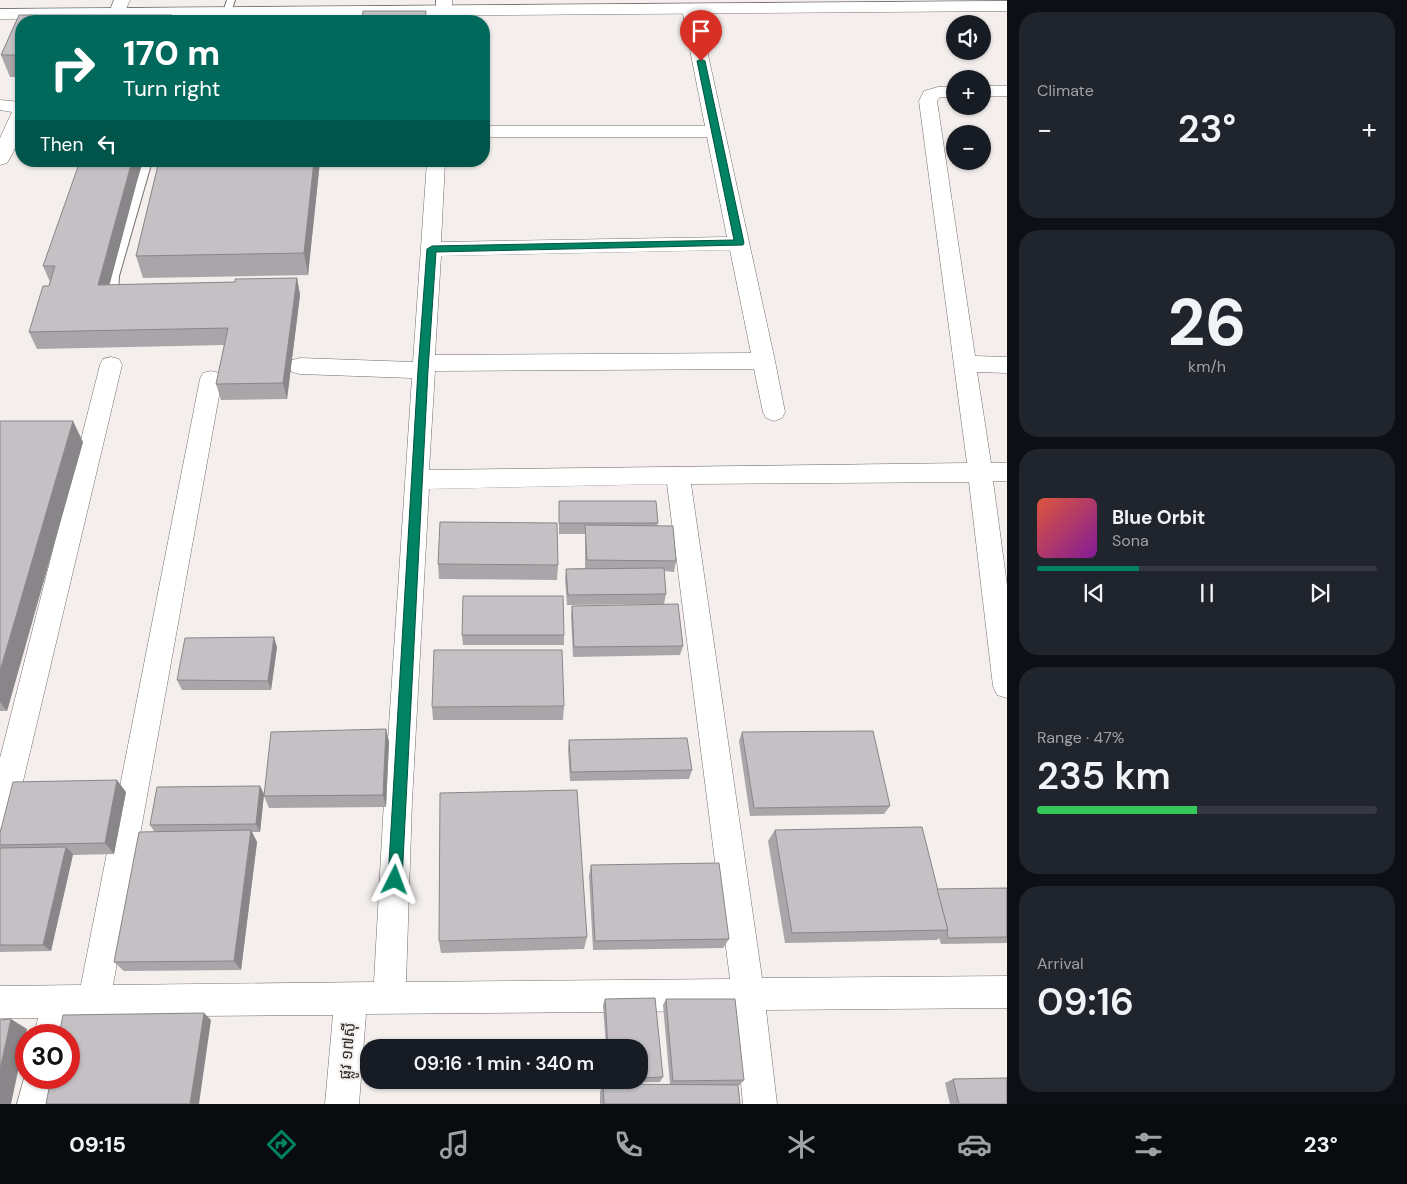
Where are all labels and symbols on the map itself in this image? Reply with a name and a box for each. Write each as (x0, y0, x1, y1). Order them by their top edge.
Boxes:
pin (680, 10, 722, 61)
position arrow (368, 853, 420, 905)
street label: ផ្លូវ ១៧ស៊ី (334, 1022, 364, 1081)
speed limit sign: 30 (15, 1024, 80, 1089)

